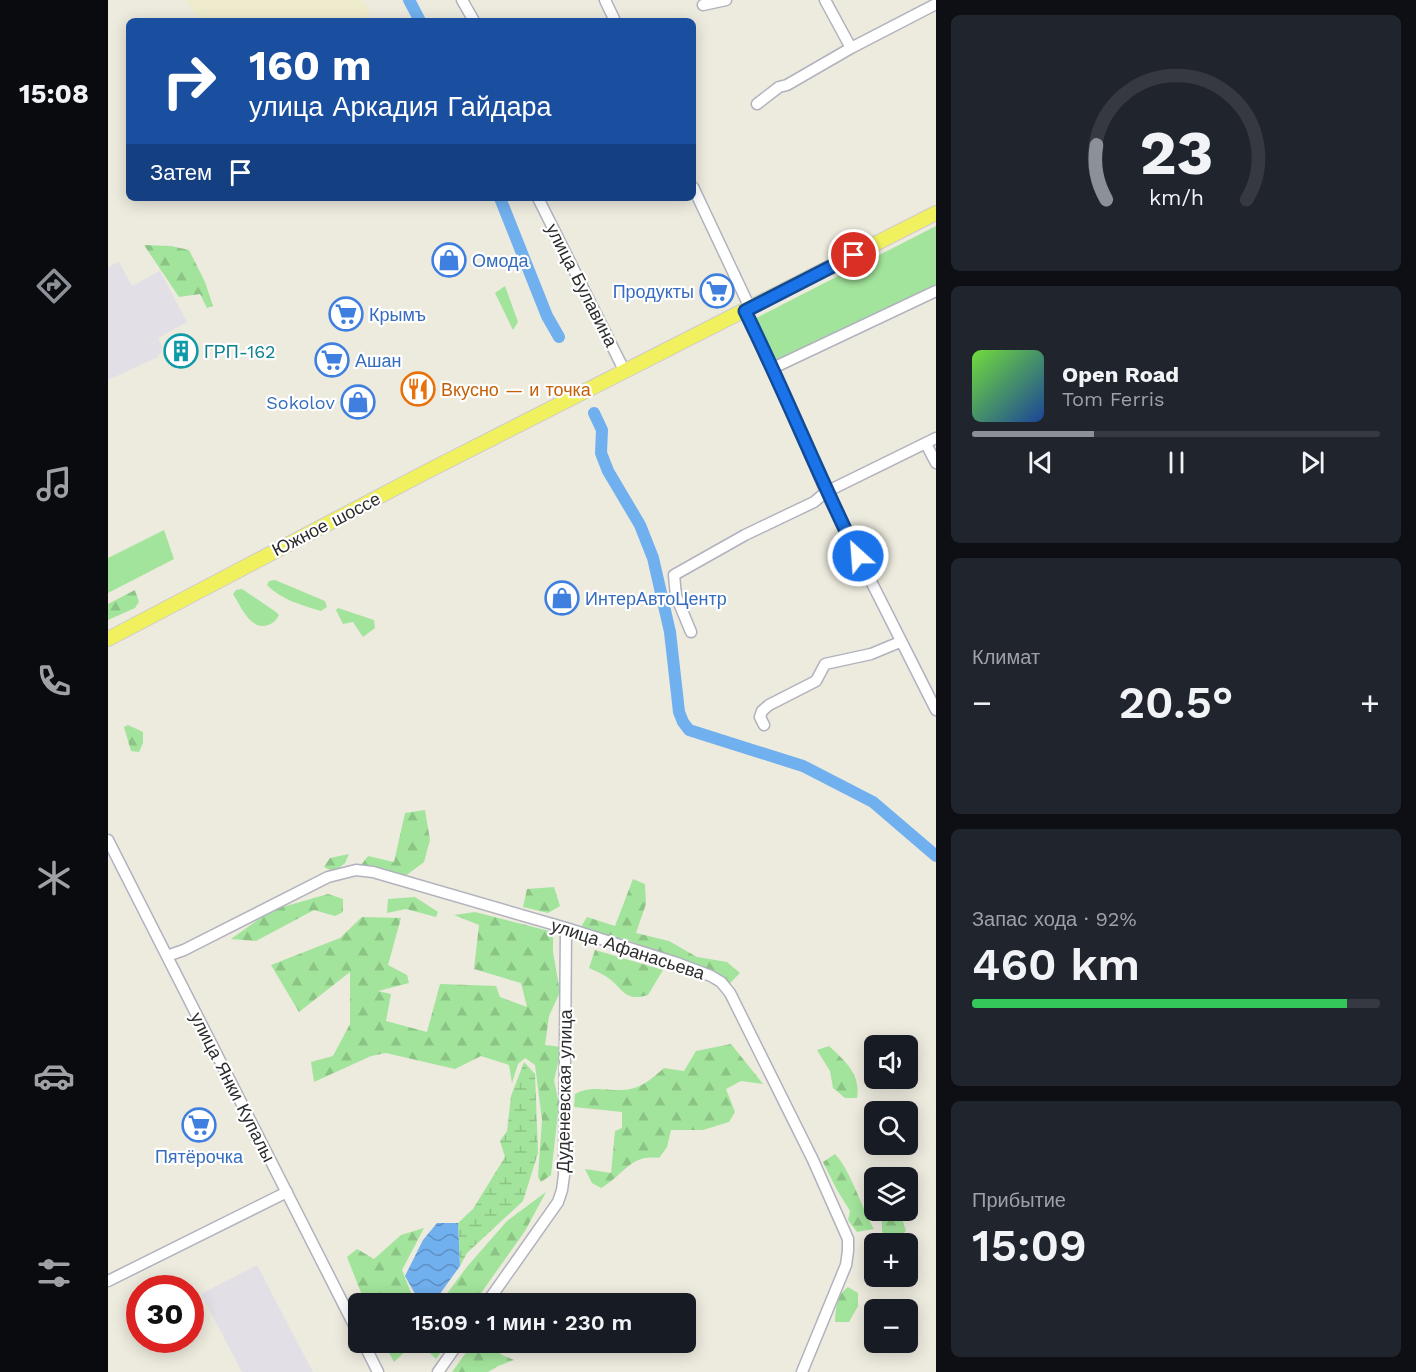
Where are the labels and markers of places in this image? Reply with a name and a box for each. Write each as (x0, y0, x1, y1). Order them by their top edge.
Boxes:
pin (828, 229, 879, 280)
shop icon: Омода (431, 242, 467, 278)
place label: Омода (472, 250, 529, 271)
supermarket icon: Продукты (699, 273, 735, 309)
place label: Продукты (613, 281, 694, 302)
supermarket icon: Крымъ (328, 296, 364, 332)
place label: Крымъ (369, 304, 426, 325)
building icon: ГРП-162 (163, 333, 199, 369)
place label: ГРП-162 (204, 341, 276, 362)
supermarket icon: Ашан (314, 342, 350, 378)
place label: Ашан (355, 350, 401, 371)
restaurant icon: Вкусно — и точка (400, 371, 436, 407)
place label: Вкусно — и точка (441, 379, 592, 400)
shop icon: Sokolov (340, 384, 376, 420)
place label: Sokolov (266, 392, 336, 413)
shop icon: ИнтерАвтоЦентр (544, 580, 580, 616)
place label: ИнтерАвтоЦентр (585, 588, 727, 609)
supermarket icon: Пятёрочка (181, 1107, 217, 1143)
place label: Пятёрочка (155, 1146, 244, 1167)

